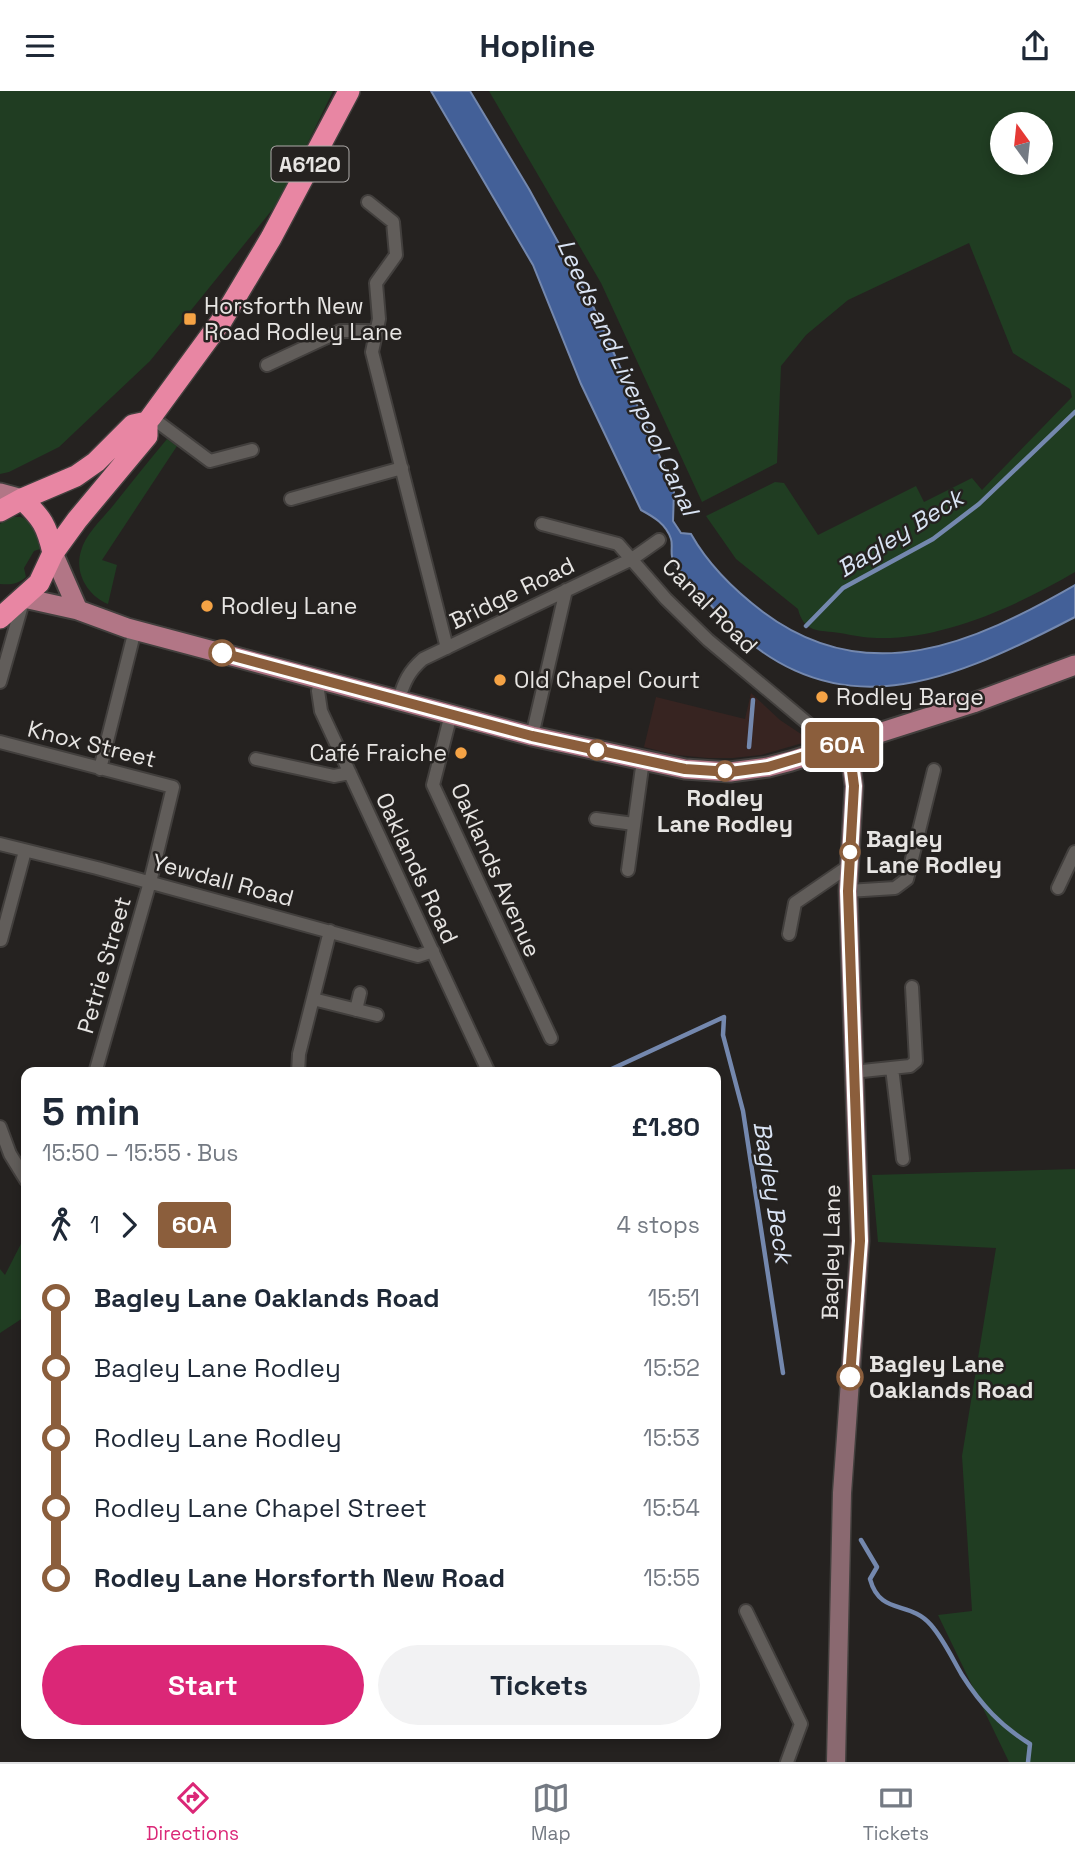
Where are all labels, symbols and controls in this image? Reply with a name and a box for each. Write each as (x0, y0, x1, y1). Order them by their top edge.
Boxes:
text: Hopline (479, 26, 596, 66)
icon: menu (21, 27, 59, 65)
icon: share (1016, 27, 1054, 65)
north arrow (990, 112, 1054, 175)
map controls (990, 112, 1053, 175)
road number: A6120 (272, 147, 348, 181)
water label: Leeds and Liverpool Canal (550, 234, 707, 523)
place label: Horsforth New Road Rodley Lane (204, 291, 403, 347)
marker: Horsforth New Road Rodley Lane (182, 311, 198, 327)
water label: Bagley Beck (831, 480, 971, 584)
street label: Bridge Road (445, 550, 579, 636)
street label: Canal Road (656, 552, 764, 660)
place label: Rodley Lane (221, 591, 357, 621)
marker: Rodley Lane (199, 598, 215, 614)
unlabelled marker (209, 640, 235, 666)
place label: Old Chapel Court (514, 665, 700, 695)
marker: Old Chapel Court (492, 672, 508, 688)
place label: Rodley Barge (836, 682, 984, 712)
marker: Rodley Barge (814, 689, 830, 705)
street label: Knox Street (25, 714, 159, 774)
line badge: 60A (802, 722, 882, 768)
text: 60A (819, 729, 865, 760)
place label: Café Fraiche (310, 738, 447, 768)
unlabelled marker (587, 740, 607, 760)
marker: Café Fraiche (453, 745, 469, 761)
marker: Rodley Lane Rodley (715, 761, 735, 781)
street label: Oaklands Avenue (444, 778, 548, 962)
place label: Rodley Lane Rodley (657, 783, 793, 839)
street label: Oaklands Road (369, 788, 465, 948)
place label: Bagley Lane Rodley (866, 824, 1002, 880)
marker: Bagley Lane Rodley (840, 842, 860, 862)
street label: Yewdall Road (149, 847, 297, 913)
street label: Petrie Street (70, 893, 138, 1037)
text: 5 min (42, 1088, 140, 1136)
text: £1.80 (631, 1110, 700, 1144)
water label: Bagley Beck (747, 1119, 800, 1268)
text: 15:50 – 15:55 · Bus (42, 1138, 238, 1168)
street label: Bagley Lane (815, 1184, 847, 1320)
icon: walk (42, 1206, 80, 1244)
icon: forward (110, 1206, 148, 1244)
text: 60A (172, 1209, 217, 1240)
text: 1 (90, 1210, 100, 1240)
text: 4 stops (617, 1210, 700, 1240)
text: Bagley Lane Oaklands Road (94, 1281, 440, 1315)
text: 15:51 (648, 1283, 700, 1313)
place label: Bagley Lane Oaklands Road (869, 1349, 1033, 1405)
text: Bagley Lane Rodley (94, 1351, 341, 1385)
text: 15:52 (643, 1353, 700, 1383)
marker: Bagley Lane Oaklands Road (837, 1364, 863, 1390)
text: Rodley Lane Rodley (94, 1421, 342, 1455)
text: 15:53 (643, 1423, 700, 1453)
text: Rodley Lane Chapel Street (94, 1491, 427, 1525)
text: 15:54 (643, 1493, 700, 1523)
text: Rodley Lane Horsforth New Road (94, 1561, 505, 1595)
text: 15:55 (643, 1563, 700, 1593)
button: Start (42, 1645, 364, 1725)
button: Tickets (378, 1645, 700, 1725)
tab: Directions (146, 1779, 239, 1846)
tab: Map (531, 1779, 571, 1846)
tab: Tickets (863, 1779, 929, 1846)

